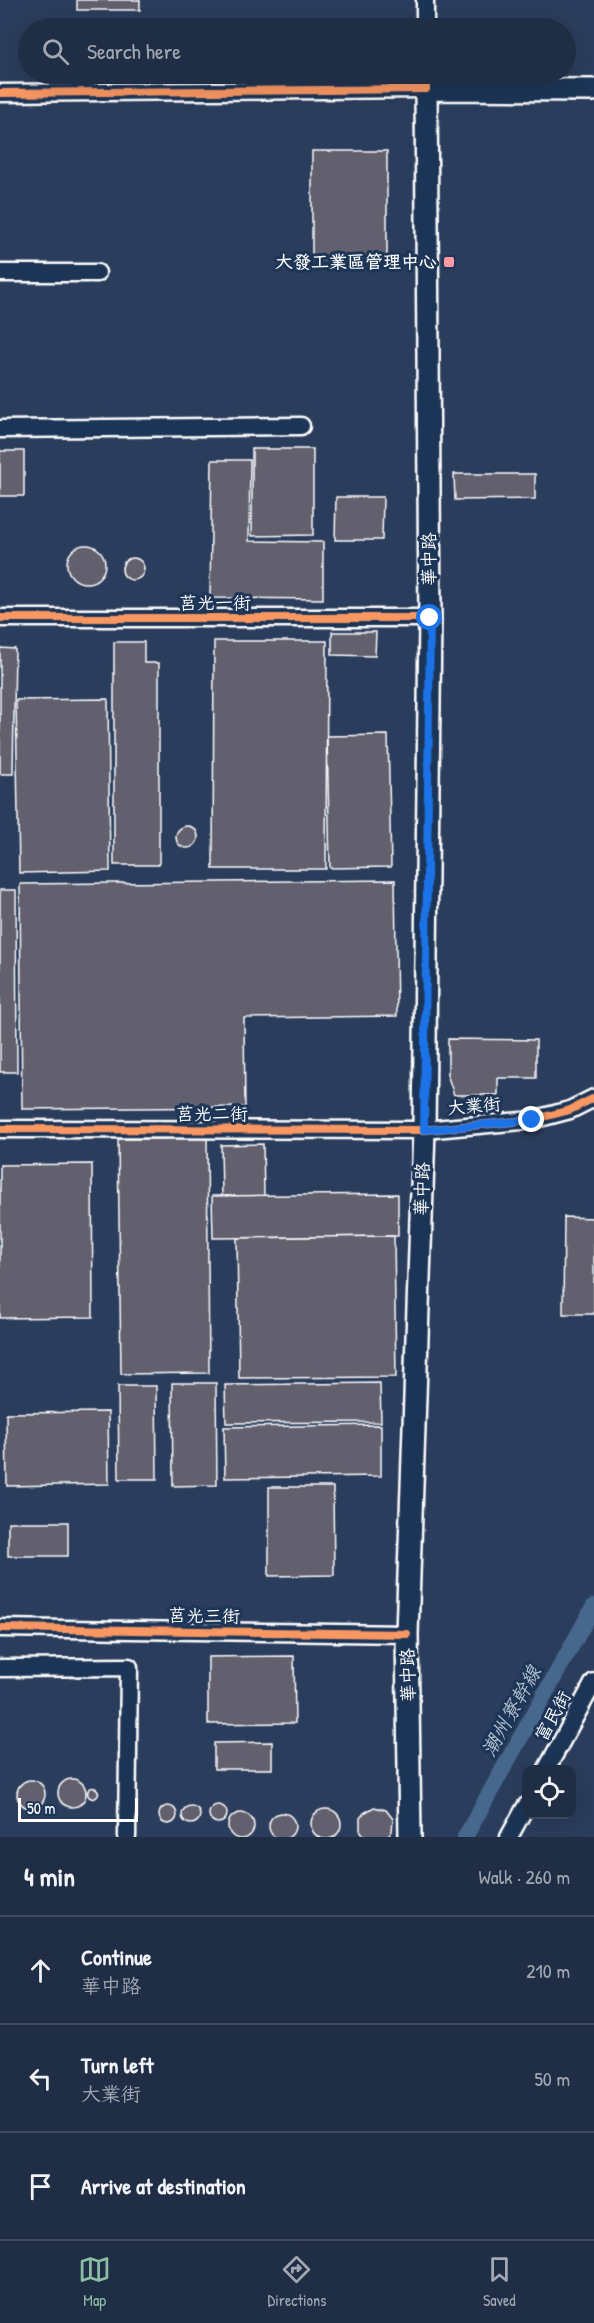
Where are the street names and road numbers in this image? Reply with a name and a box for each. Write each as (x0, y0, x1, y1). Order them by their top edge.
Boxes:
street label: 華中路 (416, 532, 441, 586)
street label: 莒光一街 (179, 590, 251, 615)
street label: 大業街 (446, 1091, 502, 1120)
street label: 莒光二街 (176, 1101, 248, 1126)
street label: 華中路 (408, 1162, 435, 1216)
street label: 莒光三街 (168, 1602, 240, 1629)
street label: 華中路 (395, 1648, 420, 1702)
street label: 富民街 (529, 1686, 577, 1745)

